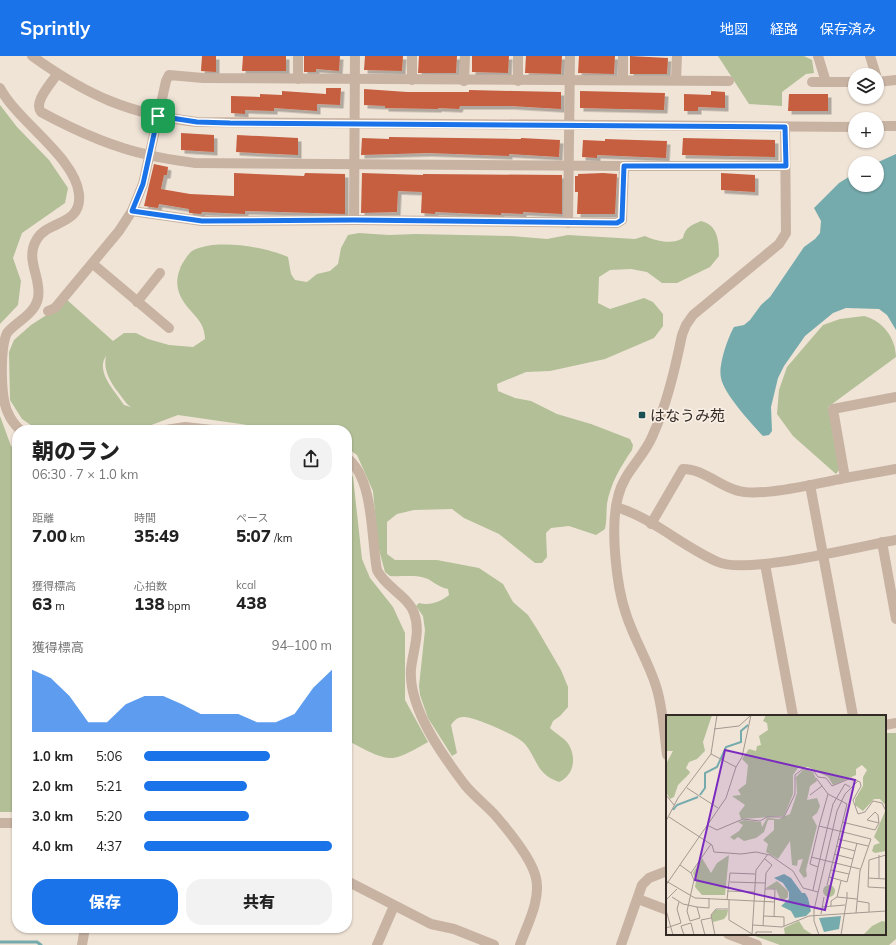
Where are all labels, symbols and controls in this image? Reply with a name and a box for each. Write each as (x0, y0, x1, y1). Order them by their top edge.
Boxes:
text: Sprintly (20, 16, 90, 40)
text: 地図 (720, 20, 748, 38)
text: 経路 (770, 20, 798, 38)
text: 保存済み (820, 20, 876, 38)
map controls (848, 68, 884, 192)
button: layers (848, 68, 884, 104)
pin (141, 99, 175, 133)
icon: arrive (147, 105, 169, 127)
button: + (848, 112, 884, 148)
button: − (848, 156, 884, 192)
place label: はなうみ苑 (650, 406, 725, 425)
marker: はなうみ苑 (637, 410, 647, 420)
text: 朝のラン (32, 437, 120, 465)
button: share (290, 438, 332, 480)
text: 06:30 · 7 × 1.0 km (32, 466, 138, 482)
text: 距離 (32, 511, 54, 525)
text: 時間 (134, 511, 156, 525)
text: ペース (236, 511, 268, 525)
text: 7.00 (32, 525, 67, 546)
text: 35:49 (134, 525, 179, 546)
text: 5:07 (236, 525, 271, 546)
text: km (67, 531, 85, 545)
text: /km (271, 531, 292, 545)
text: kcal (236, 578, 256, 592)
text: 獲得標高 (32, 579, 76, 593)
text: 心拍数 (134, 579, 167, 593)
text: 438 (236, 592, 267, 613)
text: 63 (32, 593, 52, 614)
text: 138 (134, 593, 165, 614)
text: m (52, 599, 65, 613)
text: bpm (165, 599, 190, 613)
text: 94–100 m (272, 637, 332, 653)
text: 獲得標高 (32, 639, 84, 655)
inset map (666, 715, 886, 935)
text: 1.0 km (32, 748, 73, 764)
text: 5:06 (96, 748, 122, 764)
text: 2.0 km (32, 778, 73, 794)
text: 5:21 (96, 778, 122, 794)
text: 3.0 km (32, 808, 73, 824)
text: 5:20 (96, 808, 122, 824)
text: 4.0 km (32, 838, 73, 854)
text: 4:37 (96, 838, 122, 854)
button: 保存 (32, 879, 178, 925)
button: 共有 (186, 879, 332, 925)

